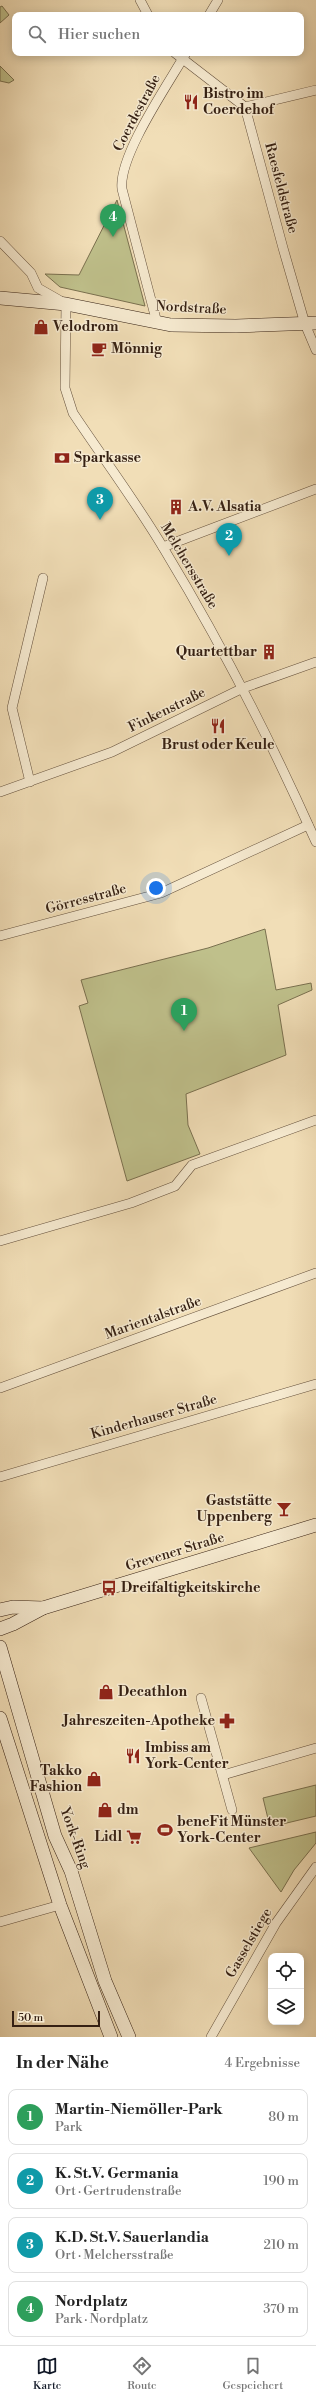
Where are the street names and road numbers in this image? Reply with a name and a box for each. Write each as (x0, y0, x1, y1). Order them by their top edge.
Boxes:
street label: Coerdestraße (109, 71, 165, 155)
street label: Raesfeldstraße (260, 141, 302, 235)
street label: Nordstraße (155, 297, 227, 319)
street label: Melchersstraße (156, 520, 222, 612)
street label: Finkenstraße (125, 684, 209, 736)
street label: Görresstraße (44, 880, 128, 918)
street label: Marientalstraße (102, 1292, 204, 1344)
street label: Kinderhauser Straße (89, 1390, 219, 1444)
street label: Grevener Straße (123, 1528, 227, 1576)
street label: York-Ring (55, 1804, 95, 1872)
street label: Gasselstiege (222, 1905, 276, 1981)

